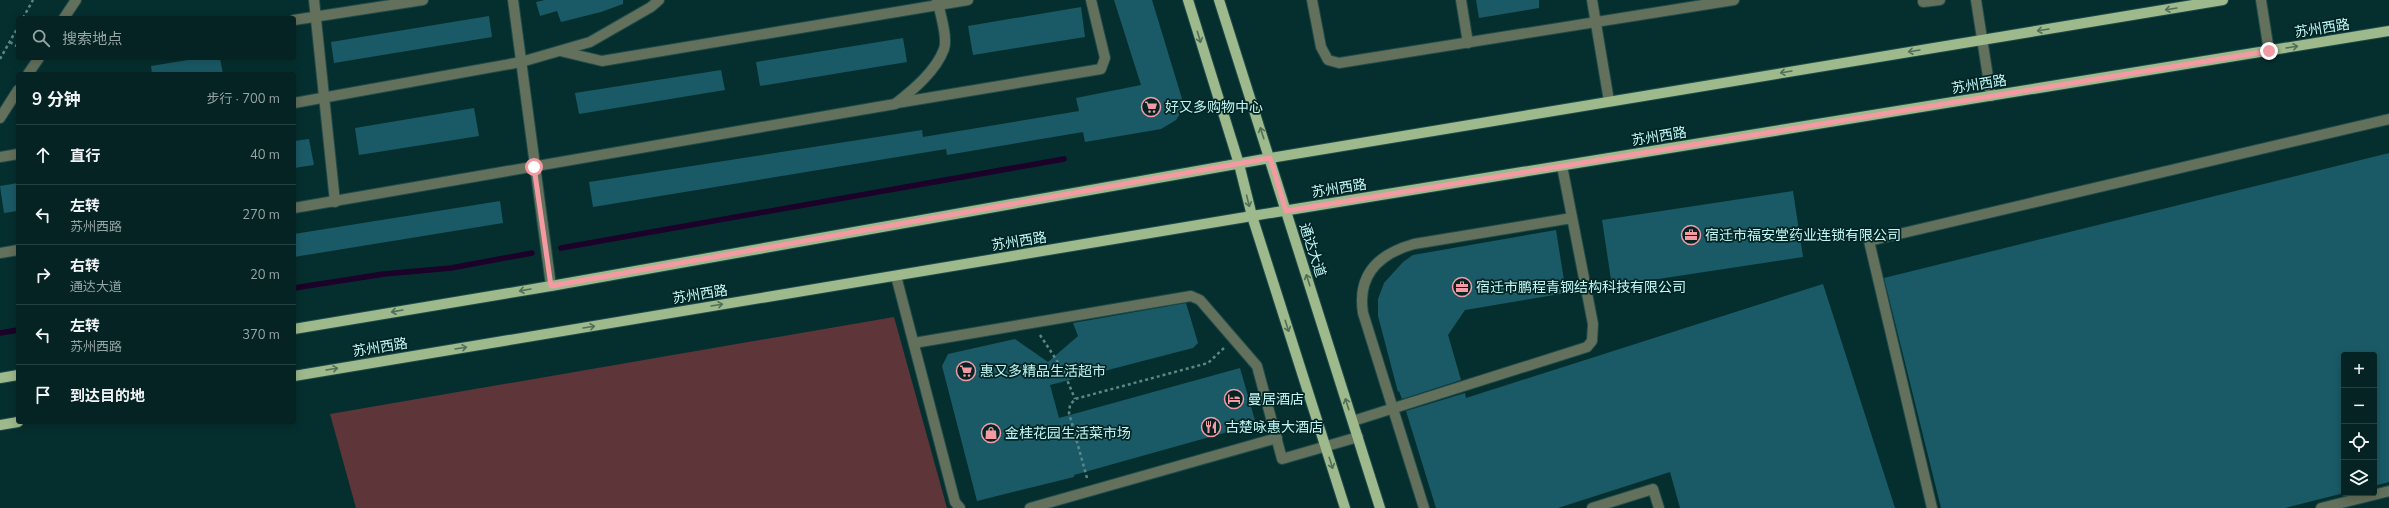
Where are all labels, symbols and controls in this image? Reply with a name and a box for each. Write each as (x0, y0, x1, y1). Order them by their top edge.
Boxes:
one-way arrow (2165, 5, 2178, 13)
street label: 苏州西路 (2293, 15, 2351, 42)
search box (16, 16, 296, 60)
one-way arrow (2037, 26, 2050, 34)
icon: search (30, 27, 52, 49)
text: 搜索地点 (62, 29, 122, 49)
one-way arrow (1196, 31, 1203, 44)
route end (2260, 42, 2278, 60)
one-way arrow (2285, 43, 2298, 51)
one-way arrow (1908, 47, 1921, 55)
one-way arrow (1780, 68, 1793, 76)
street label: 苏州西路 (1950, 71, 2008, 98)
text: 9 分钟 (32, 88, 81, 111)
text: 步行 · 700 m (206, 90, 280, 108)
supermarket icon: 好又多购物中心 (1140, 96, 1162, 118)
place label: 好又多购物中心 (1165, 98, 1263, 117)
street label: 苏州西路 (1630, 123, 1688, 150)
one-way arrow (1258, 127, 1265, 140)
icon: ahead (32, 144, 54, 166)
text: 直行 (70, 146, 100, 166)
text: 40 m (250, 146, 280, 164)
route start (525, 158, 543, 176)
street label: 苏州西路 (1310, 175, 1368, 202)
one-way arrow (1245, 195, 1253, 208)
text: 左转 (70, 196, 100, 216)
icon: left (32, 204, 54, 226)
text: 270 m (242, 206, 280, 224)
text: 苏州西路 (70, 218, 122, 236)
street label: 通达大道 (1295, 221, 1330, 280)
office icon: 宿迁市福安堂药业连锁有限公司 (1680, 224, 1702, 246)
place label: 宿迁市福安堂药业连锁有限公司 (1705, 226, 1901, 245)
street label: 苏州西路 (990, 228, 1048, 255)
text: 右转 (70, 256, 100, 276)
icon: right (32, 264, 54, 286)
text: 20 m (250, 266, 280, 284)
one-way arrow (1304, 274, 1311, 287)
office icon: 宿迁市鹏程青钢结构科技有限公司 (1451, 276, 1473, 298)
text: 通达大道 (70, 278, 122, 296)
place label: 宿迁市鹏程青钢结构科技有限公司 (1476, 278, 1686, 297)
street label: 苏州西路 (671, 281, 729, 308)
one-way arrow (519, 286, 532, 294)
one-way arrow (710, 301, 723, 309)
one-way arrow (391, 308, 404, 316)
text: 左转 (70, 316, 100, 336)
one-way arrow (1284, 319, 1291, 332)
one-way arrow (582, 322, 595, 330)
icon: left (32, 324, 54, 346)
text: 370 m (242, 326, 280, 344)
street label: 苏州西路 (351, 334, 409, 361)
text: 苏州西路 (70, 338, 122, 356)
one-way arrow (454, 344, 467, 352)
map controls (2341, 352, 2377, 496)
button: + (2341, 352, 2377, 388)
supermarket icon: 惠又多精品生活超市 (955, 360, 977, 382)
place label: 惠又多精品生活超市 (980, 362, 1106, 381)
one-way arrow (326, 365, 339, 373)
icon: arrive (32, 384, 54, 406)
text: 到达目的地 (70, 386, 145, 406)
hotel icon: 曼居酒店 (1223, 388, 1245, 410)
button: − (2341, 388, 2377, 424)
place label: 曼居酒店 (1248, 390, 1304, 409)
one-way arrow (1343, 398, 1350, 411)
restaurant icon: 古楚咏惠大酒店 (1200, 416, 1222, 438)
place label: 古楚咏惠大酒店 (1225, 418, 1323, 437)
shop icon: 金桂花园生活菜市场 (980, 422, 1002, 444)
place label: 金桂花园生活菜市场 (1005, 424, 1131, 443)
button: locate (2341, 424, 2377, 460)
one-way arrow (1328, 456, 1335, 469)
button: layers (2341, 460, 2377, 496)

